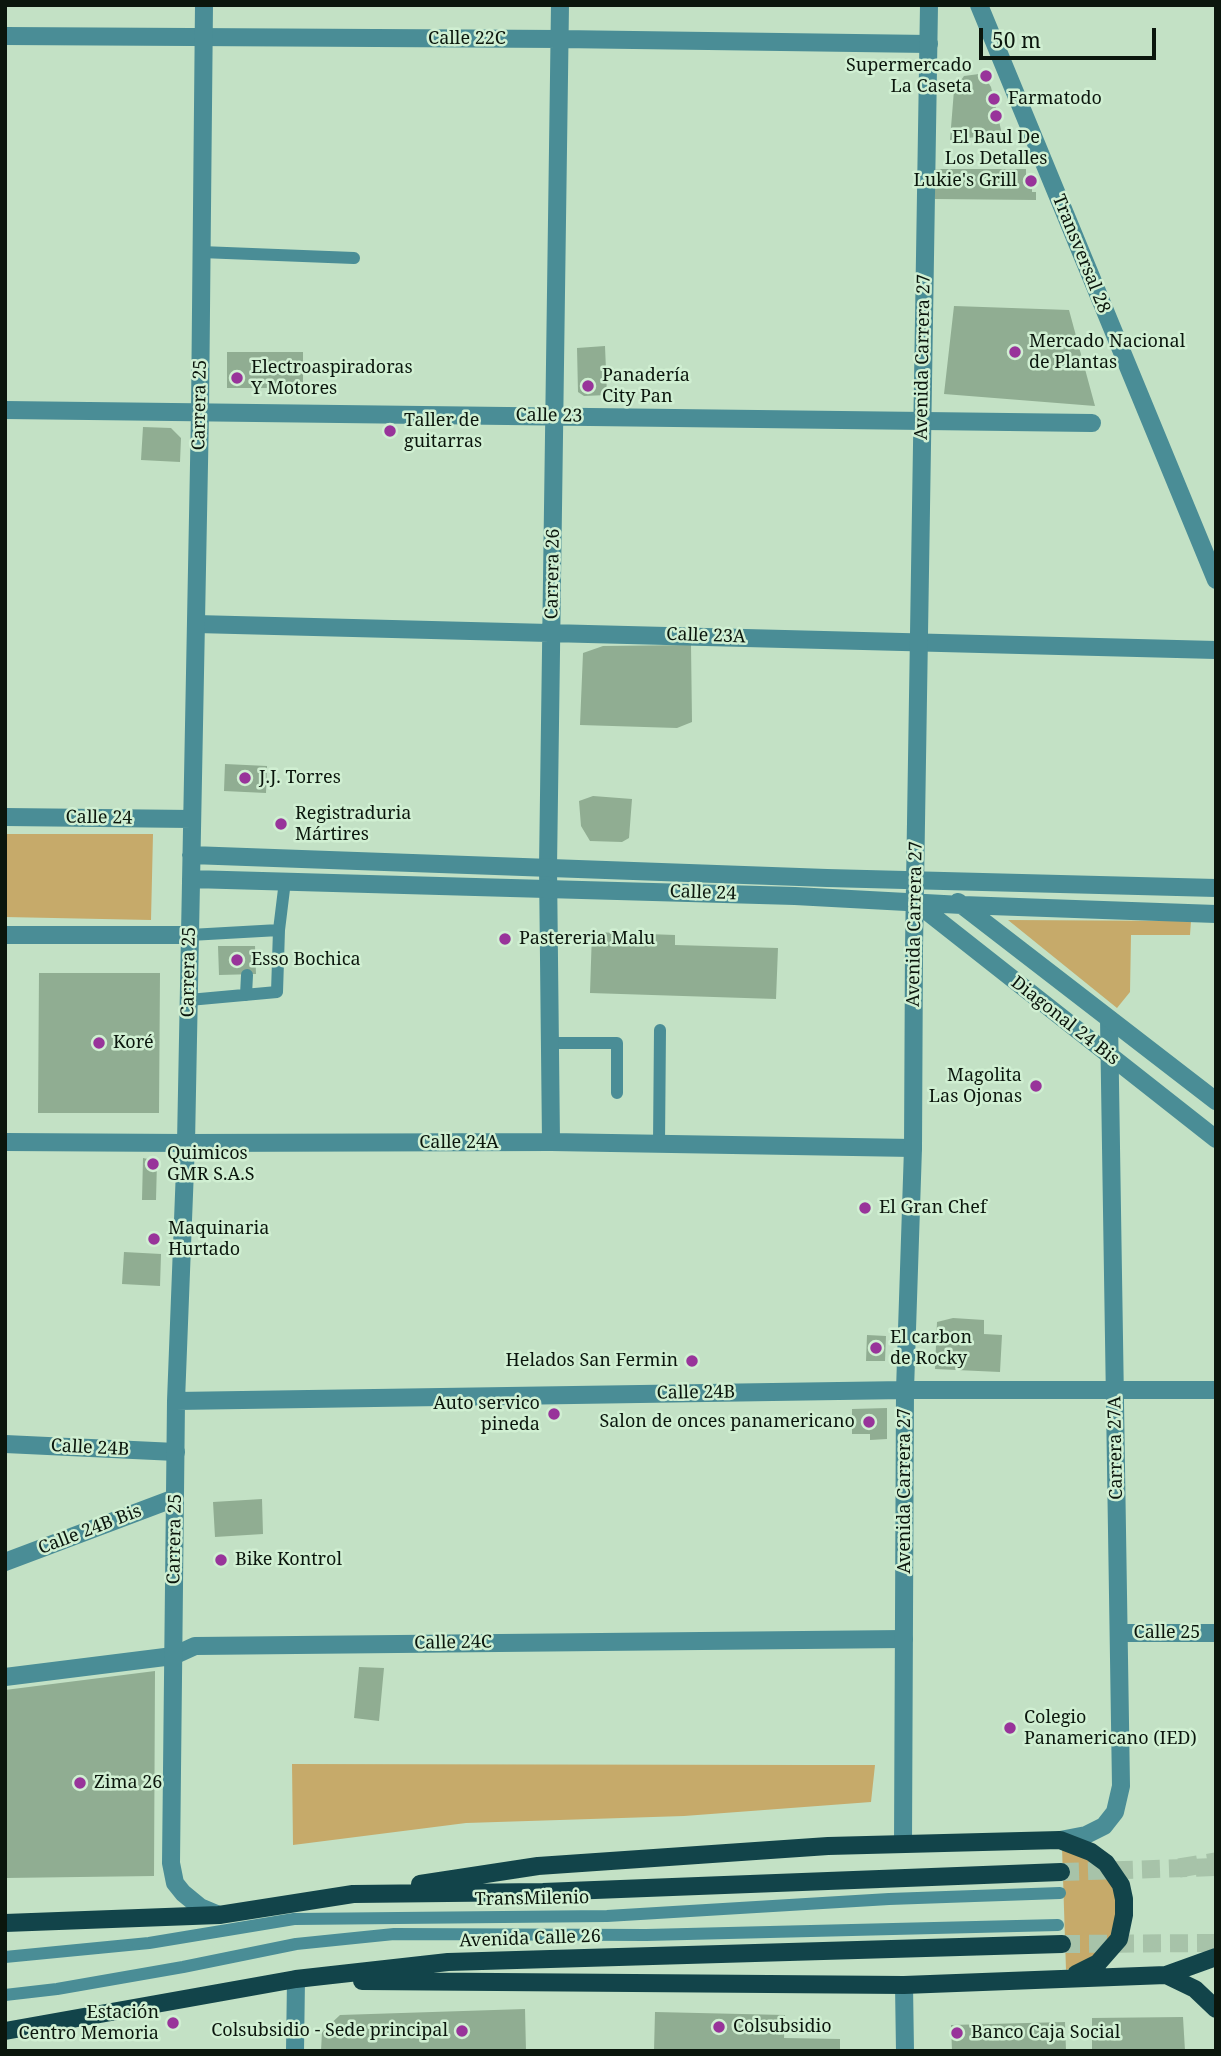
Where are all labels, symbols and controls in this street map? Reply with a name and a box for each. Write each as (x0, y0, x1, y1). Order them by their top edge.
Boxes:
scale bar (983, 14, 1160, 58)
text: 50 m (992, 26, 1041, 54)
street label: Calle 22C (428, 28, 506, 50)
place label: Supermercado La Caseta (846, 55, 972, 98)
marker: Supermercado La Caseta (978, 68, 994, 84)
place label: Farmatodo (1008, 88, 1102, 110)
marker: Farmatodo (986, 91, 1002, 107)
marker: El Baul De Los Detalles (988, 108, 1004, 124)
place label: El Baul De Los Detalles (945, 127, 1047, 170)
place label: Lukie's Grill (913, 170, 1017, 192)
marker: Lukie's Grill (1023, 173, 1039, 189)
street label: Transversal 28 (1047, 191, 1115, 317)
street label: Avenida Carrera 27 (911, 274, 935, 440)
place label: Mercado Nacional de Plantas (1029, 331, 1185, 374)
marker: Mercado Nacional de Plantas (1007, 344, 1023, 360)
place label: Electroaspiradoras Y Motores (251, 357, 413, 400)
street label: Carrera 25 (188, 359, 212, 451)
place label: Panadería City Pan (602, 365, 690, 408)
marker: Electroaspiradoras Y Motores (229, 370, 245, 386)
marker: Panadería City Pan (580, 378, 596, 394)
street label: Calle 23 (515, 405, 583, 427)
place label: Taller de guitarras (404, 410, 482, 452)
marker: Taller de guitarras (382, 423, 398, 439)
street label: Carrera 26 (541, 528, 565, 620)
street label: Calle 23A (666, 624, 746, 648)
place label: J.J. Torres (259, 767, 341, 789)
marker: J.J. Torres (237, 770, 253, 786)
place label: Registraduria Mártires (295, 803, 411, 846)
street label: Calle 24 (65, 807, 133, 829)
marker: Registraduria Mártires (273, 816, 289, 832)
street label: Avenida Carrera 27 (903, 841, 927, 1007)
street label: Calle 24 (669, 881, 737, 905)
street label: Carrera 25 (177, 926, 201, 1018)
place label: Pastereria Malu (519, 928, 655, 950)
marker: Pastereria Malu (497, 931, 513, 947)
place label: Esso Bochica (251, 949, 361, 971)
marker: Esso Bochica (229, 952, 245, 968)
street label: Diagonal 24 Bis (1007, 972, 1123, 1070)
place label: Koré (113, 1032, 154, 1054)
marker: Koré (91, 1035, 107, 1051)
place label: Magolita Las Ojonas (929, 1065, 1022, 1108)
marker: Magolita Las Ojonas (1028, 1078, 1044, 1094)
street label: Calle 24A (419, 1132, 499, 1154)
place label: Quimicos GMR S.A.S (167, 1143, 254, 1186)
marker: Quimicos GMR S.A.S (145, 1156, 161, 1172)
place label: El Gran Chef (879, 1197, 987, 1219)
marker: El Gran Chef (857, 1200, 873, 1216)
place label: Maquinaria Hurtado (168, 1218, 269, 1260)
marker: Maquinaria Hurtado (146, 1231, 162, 1247)
place label: El carbon de Rocky (890, 1327, 972, 1370)
marker: El carbon de Rocky (868, 1340, 884, 1356)
place label: Helados San Fermin (506, 1350, 678, 1372)
marker: Helados San Fermin (684, 1353, 700, 1369)
street label: Calle 24B (657, 1382, 735, 1404)
place label: Auto servico pineda (433, 1393, 540, 1436)
street label: Carrera 27A (1104, 1396, 1128, 1500)
marker: Auto servico pineda (546, 1406, 562, 1422)
street label: Avenida Carrera 27 (894, 1408, 916, 1574)
place label: Salon de onces panamericano (599, 1411, 855, 1433)
marker: Salon de onces panamericano (861, 1414, 877, 1430)
street label: Calle 24B (50, 1435, 130, 1461)
street label: Carrera 25 (163, 1493, 187, 1585)
street label: Calle 24B Bis (35, 1500, 145, 1560)
place label: Bike Kontrol (235, 1549, 342, 1571)
marker: Bike Kontrol (213, 1552, 229, 1568)
street label: Calle 25 (1134, 1622, 1200, 1644)
street label: Calle 24C (414, 1632, 492, 1654)
place label: Colegio Panamericano (IED) (1024, 1707, 1197, 1750)
marker: Colegio Panamericano (IED) (1002, 1720, 1018, 1736)
place label: Zima 26 (94, 1772, 162, 1794)
marker: Zima 26 (72, 1775, 88, 1791)
street label: TransMilenio (475, 1887, 589, 1911)
street label: Avenida Calle 26 (459, 1926, 601, 1952)
place label: Estación Centro Memoria (19, 2002, 159, 2044)
marker: Estación Centro Memoria (165, 2015, 181, 2031)
place label: Colsubsidio (733, 2016, 832, 2038)
marker: Colsubsidio (711, 2019, 727, 2035)
place label: Colsubsidio - Sede principal (211, 2020, 448, 2042)
place label: Banco Caja Social (971, 2022, 1120, 2044)
marker: Colsubsidio - Sede principal (454, 2023, 470, 2039)
marker: Banco Caja Social (949, 2025, 965, 2041)

